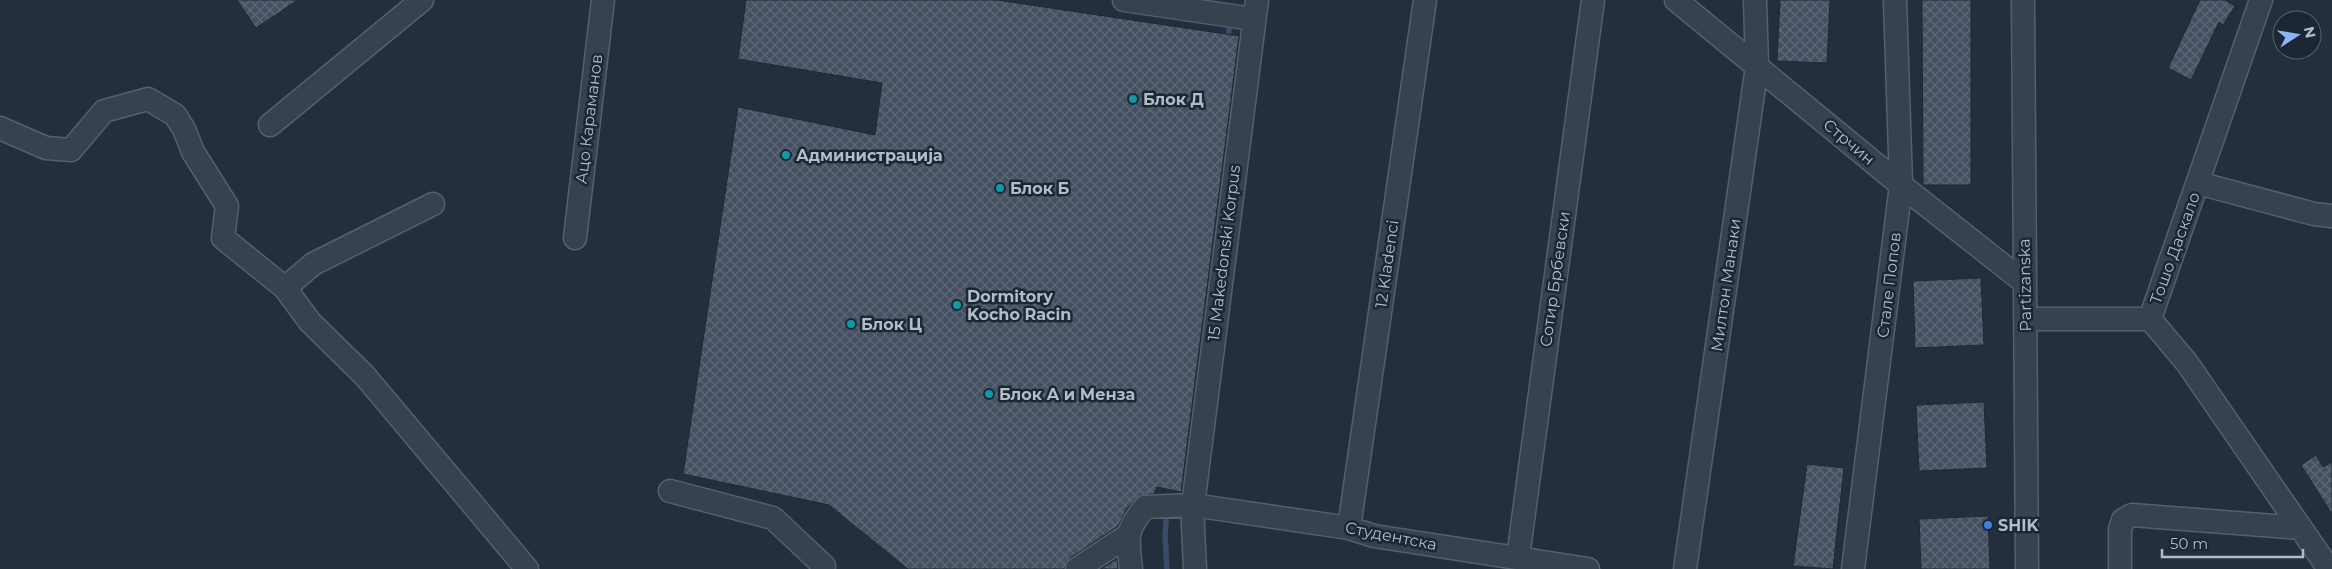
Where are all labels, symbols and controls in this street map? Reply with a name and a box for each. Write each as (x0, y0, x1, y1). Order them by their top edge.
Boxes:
north arrow (2272, 10, 2322, 60)
text: N (2300, 25, 2320, 40)
street label: Ацо Караманов (572, 53, 606, 185)
place label: Блок Д (1143, 90, 1204, 109)
marker: Блок Д (1127, 93, 1139, 105)
street label: Стрчин (1819, 115, 1879, 169)
place label: Администрација (796, 146, 943, 165)
marker: Администрација (780, 149, 792, 161)
street label: 15 Makedonski Korpus (1204, 164, 1244, 342)
place label: Блок Б (1010, 179, 1070, 198)
marker: Блок Б (994, 182, 1006, 194)
street label: Тошо Даскало (2146, 189, 2204, 307)
street label: Сотир Брбевски (1536, 210, 1574, 348)
street label: Милтон Манаки (1707, 217, 1745, 353)
street label: 12 Kladenci (1371, 219, 1403, 309)
street label: Стале Попов (1873, 231, 1905, 339)
street label: Partizanska (2015, 238, 2035, 332)
place label: Dormitory Kocho Racin (967, 287, 1071, 324)
marker: Dormitory Kocho Racin (951, 299, 963, 311)
place label: Блок Ц (861, 315, 923, 334)
marker: Блок Ц (845, 318, 857, 330)
place label: Блок А и Менза (999, 385, 1135, 404)
marker: Блок А и Менза (983, 388, 995, 400)
place label: SHIK (1998, 516, 2039, 535)
street label: Студентска (1343, 518, 1439, 554)
marker: SHIK (1982, 519, 1994, 531)
scale bar (2162, 526, 2303, 558)
text: 50 m (2170, 534, 2208, 553)

